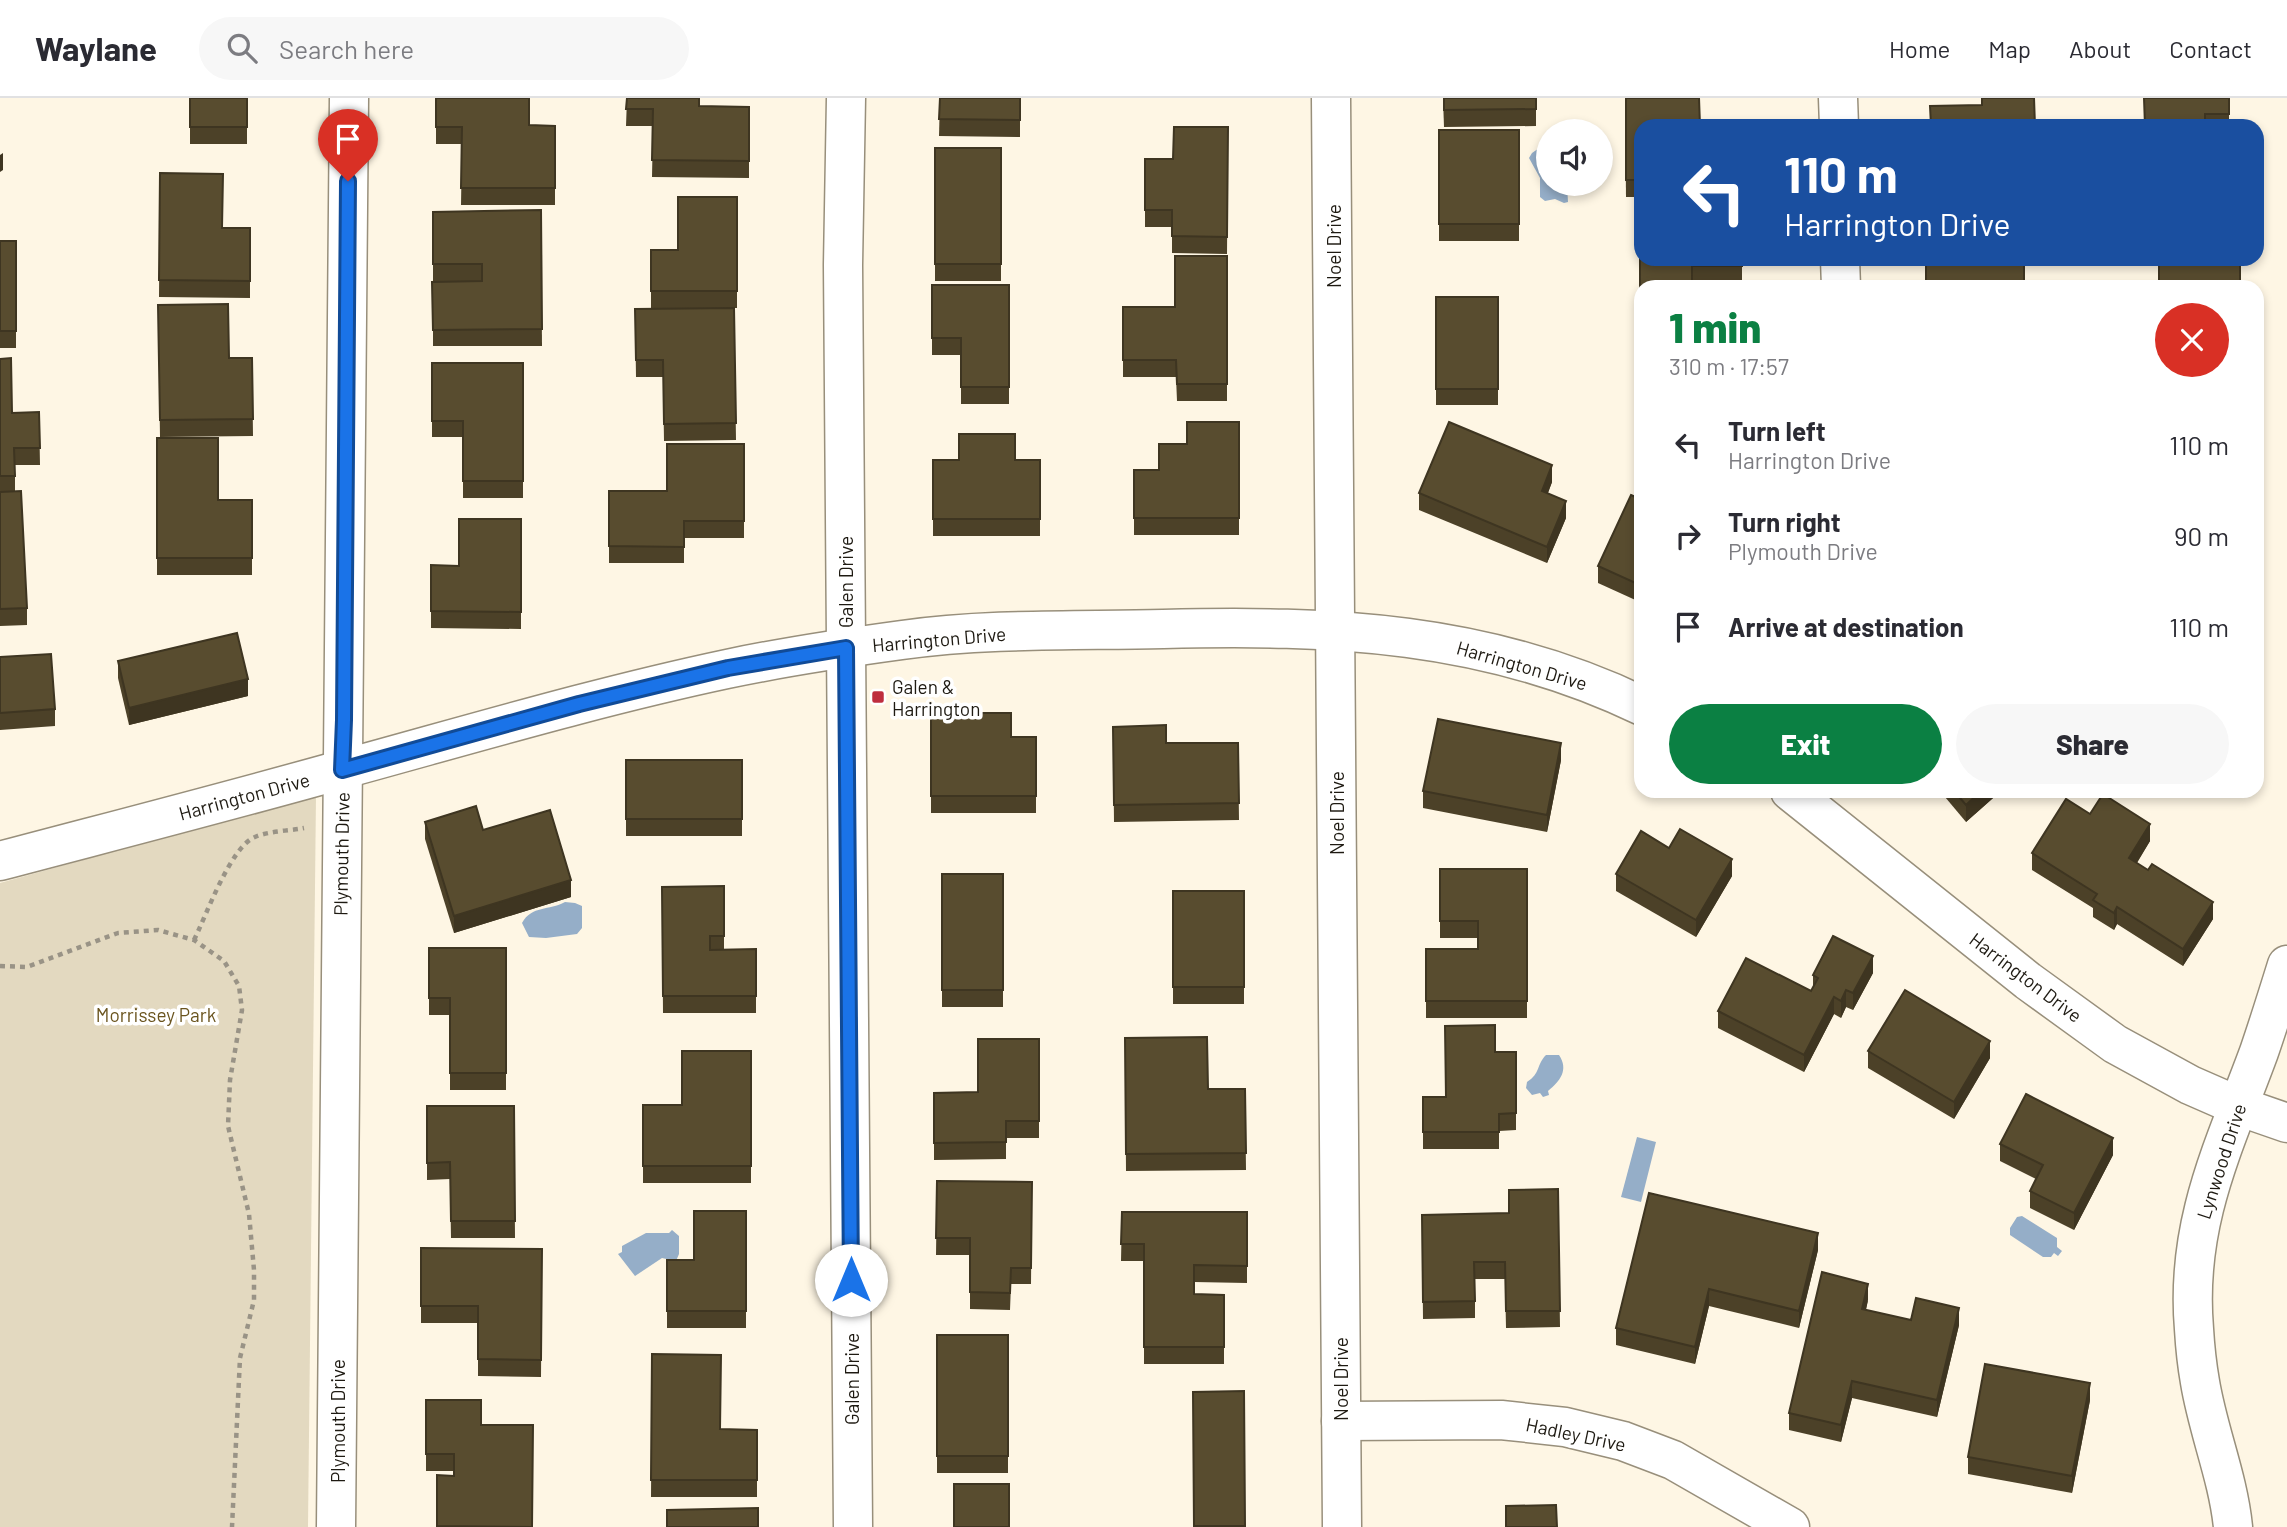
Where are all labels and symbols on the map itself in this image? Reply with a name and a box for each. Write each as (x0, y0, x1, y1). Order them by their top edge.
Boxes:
pin (318, 109, 378, 181)
street label: Noel Drive (1322, 204, 1345, 288)
street label: Galen Drive (834, 536, 857, 628)
street label: Harrington Drive (871, 622, 1007, 656)
street label: Harrington Drive (1454, 635, 1590, 695)
place label: Galen & Harrington (892, 675, 980, 720)
marker: Galen & Harrington (870, 689, 886, 705)
street label: Harrington Drive (176, 767, 312, 825)
street label: Noel Drive (1325, 771, 1348, 855)
street label: Plymouth Drive (328, 792, 354, 916)
street label: Harrington Drive (1965, 927, 2087, 1027)
park label: Morrissey Park (96, 1003, 216, 1026)
street label: Lynwood Drive (2192, 1100, 2250, 1222)
position arrow (814, 1243, 888, 1317)
street label: Galen Drive (840, 1333, 863, 1425)
street label: Noel Drive (1329, 1337, 1352, 1421)
street label: Plymouth Drive (326, 1359, 349, 1483)
street label: Hadley Drive (1524, 1412, 1628, 1456)

